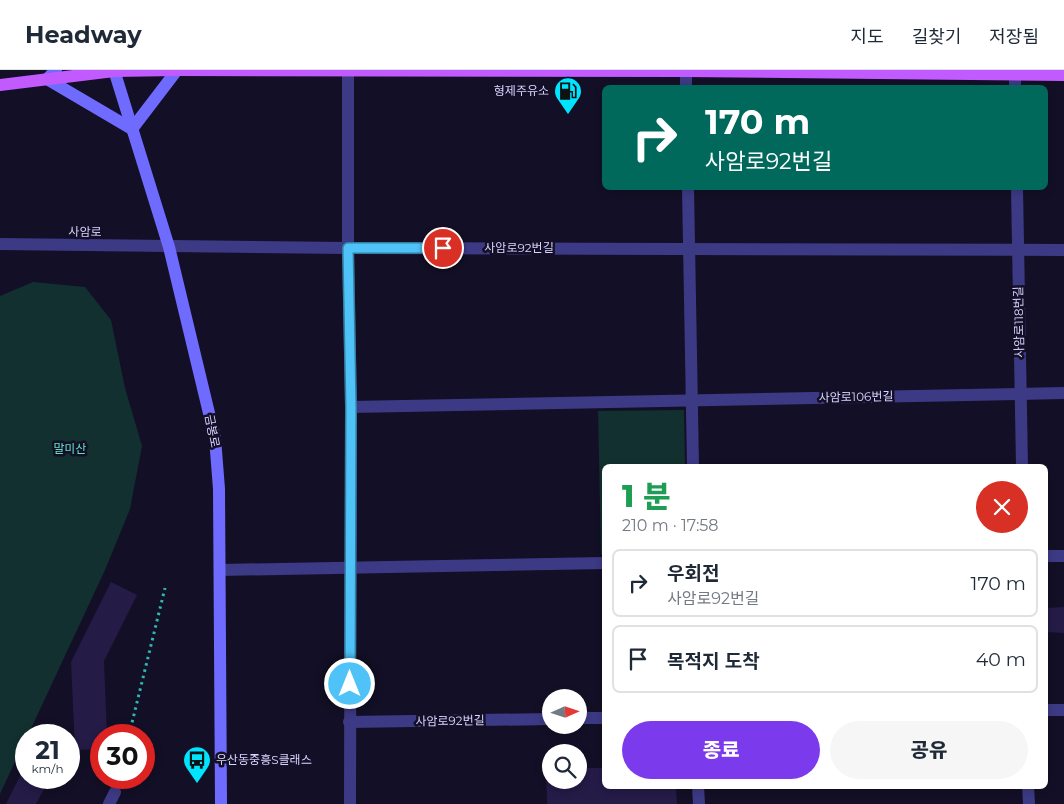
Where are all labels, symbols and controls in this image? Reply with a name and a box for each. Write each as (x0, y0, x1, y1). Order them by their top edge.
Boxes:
text: Headway (25, 20, 142, 49)
text: 지도 (851, 26, 884, 48)
text: 길찾기 (912, 26, 961, 48)
text: 저장됨 (989, 26, 1039, 48)
fuel station icon: 형제주유소 (553, 76, 583, 115)
place label: 형제주유소 (494, 83, 549, 98)
text: 170 m (705, 100, 810, 143)
icon: right (622, 105, 687, 170)
text: 사암로92번길 (705, 148, 832, 175)
street label: 사암로 (68, 224, 102, 239)
pin (422, 227, 464, 269)
icon: arrive (429, 234, 457, 262)
street label: 사암로92번길 (484, 240, 554, 255)
street label: 사암로118번길 (1010, 286, 1027, 358)
street label: 사암로106번길 (818, 388, 894, 405)
street label: 금봉로 (202, 413, 223, 449)
park label: 말미산 (53, 441, 87, 456)
text: 1 분 (622, 478, 670, 515)
button: close (976, 481, 1028, 533)
text: 210 m · 17:58 (622, 516, 719, 535)
text: 우회전 (667, 562, 719, 585)
icon: right (624, 569, 652, 597)
text: 170 m (971, 572, 1026, 595)
text: 사암로92번길 (667, 589, 759, 608)
icon: arrive (624, 645, 652, 673)
text: 40 m (976, 648, 1026, 671)
text: 목적지 도착 (667, 650, 760, 673)
position arrow (323, 657, 375, 709)
north arrow (542, 689, 588, 734)
map controls (542, 689, 587, 789)
street label: 사암로92번길 (415, 712, 485, 729)
button: 종료 (622, 721, 820, 779)
button: 공유 (830, 721, 1028, 779)
speed limit sign: 30 (90, 724, 155, 789)
text: 21 (35, 735, 60, 765)
button: search (542, 744, 587, 789)
bus stop icon: 우산동중흥S클래스 (182, 745, 212, 784)
place label: 우산동중흥S클래스 (216, 752, 312, 767)
text: km/h (31, 761, 64, 776)

